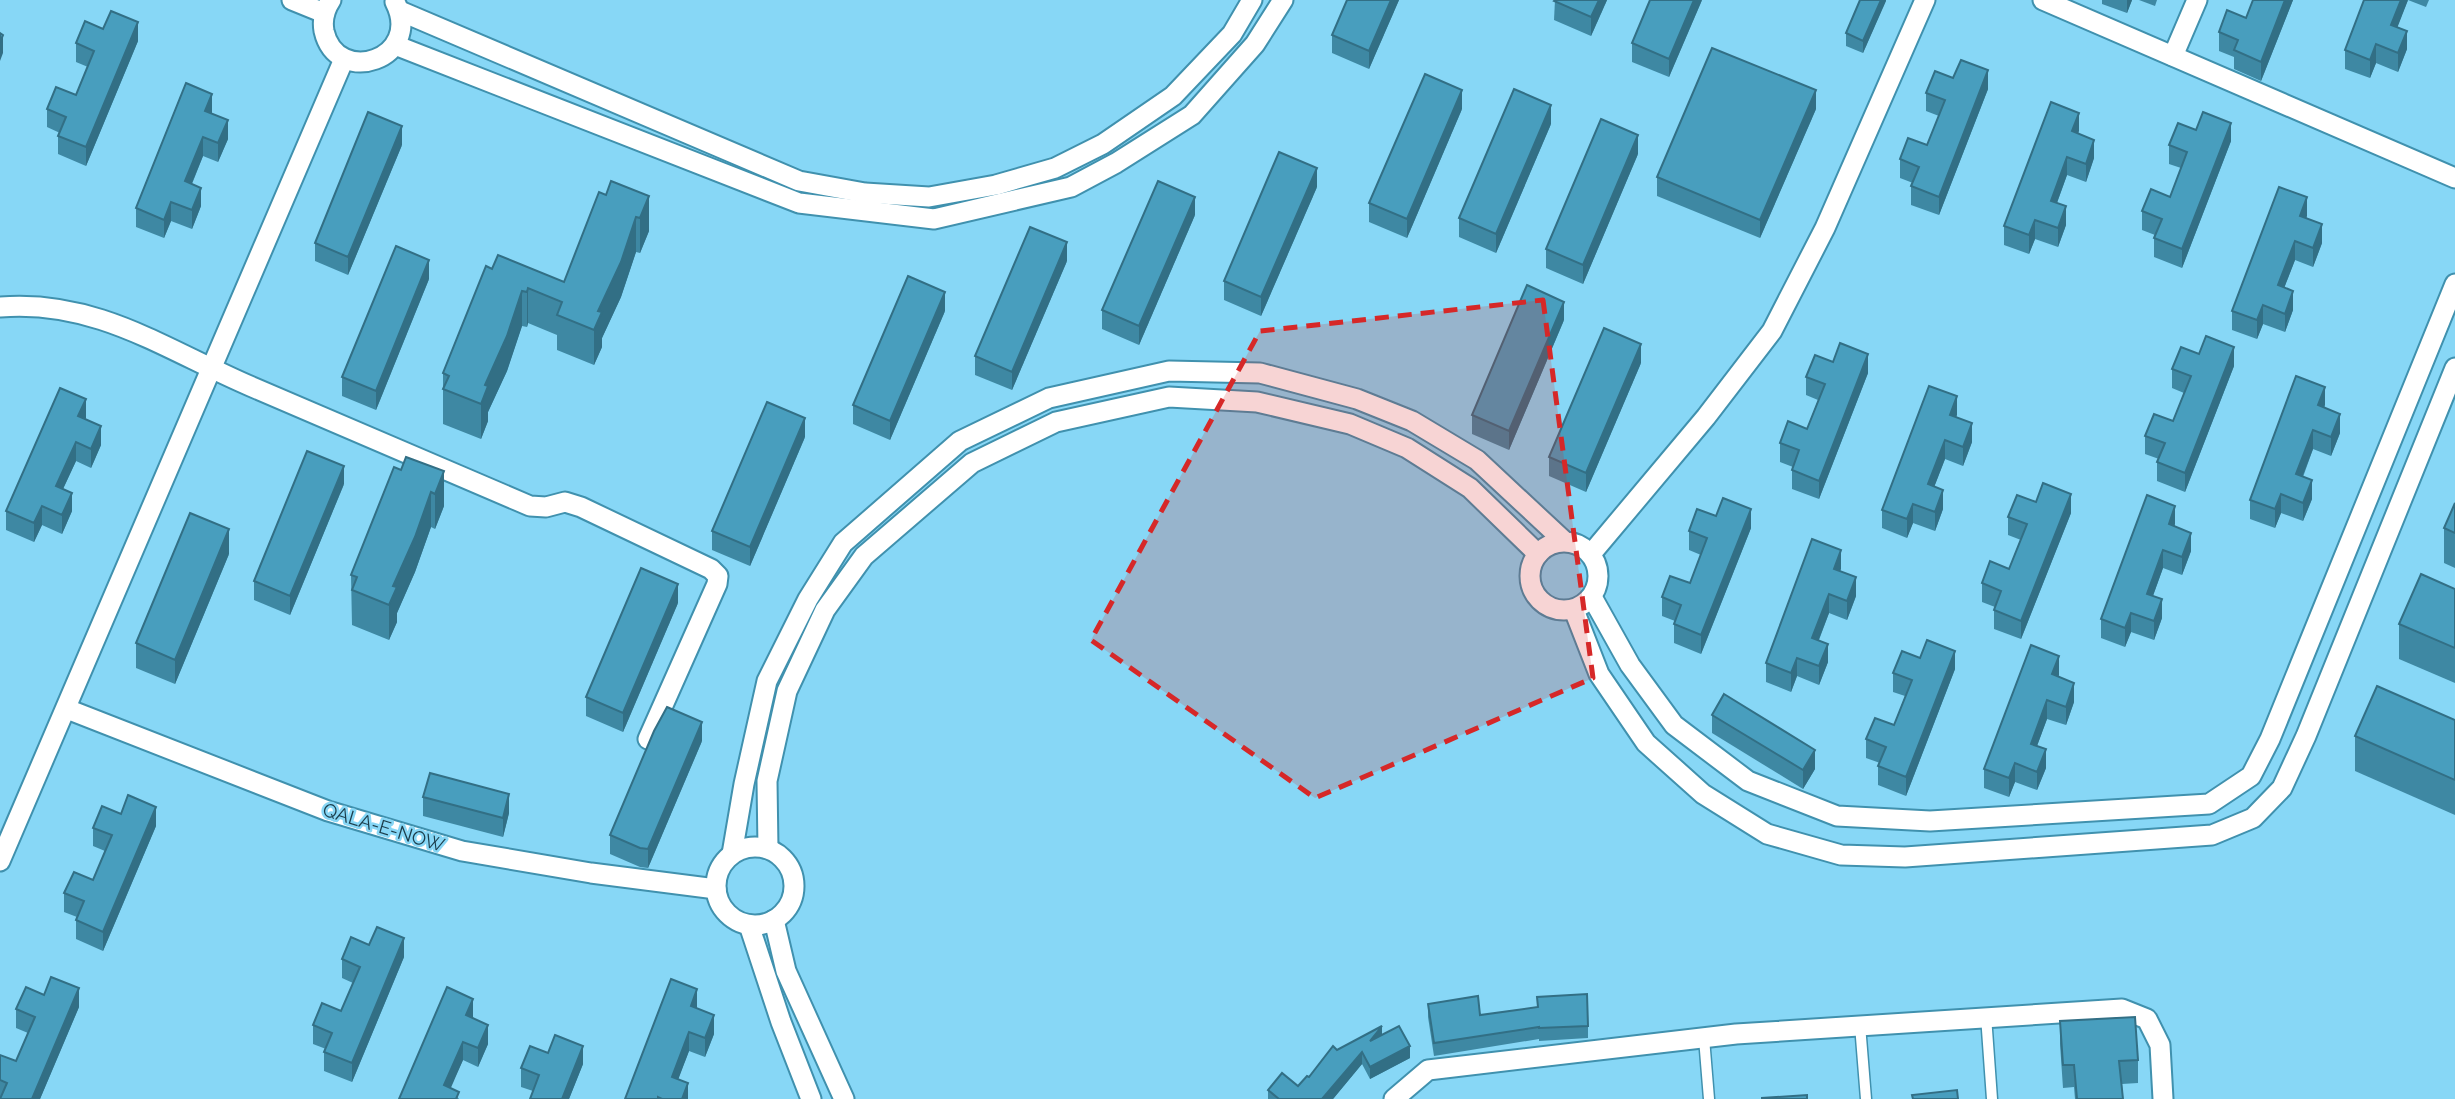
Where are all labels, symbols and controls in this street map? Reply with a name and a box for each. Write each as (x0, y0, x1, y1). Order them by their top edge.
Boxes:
street label: QALA-E-NOW (320, 798, 448, 856)

